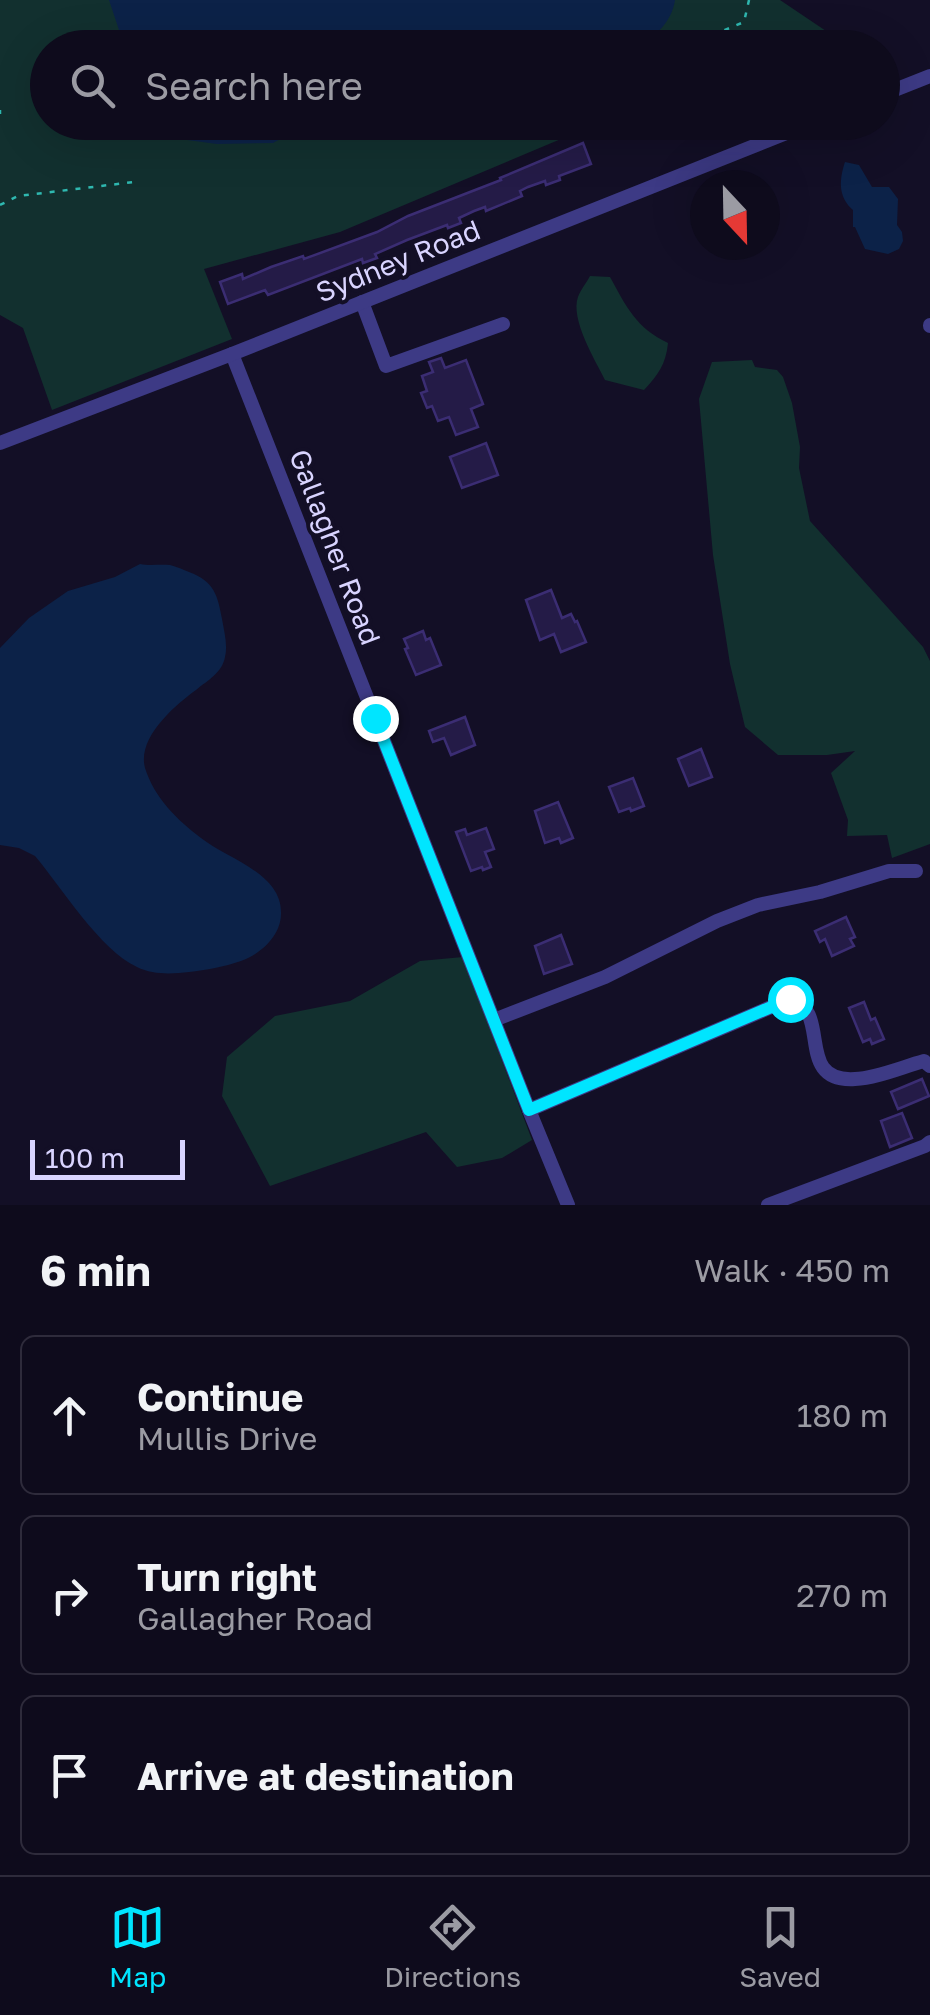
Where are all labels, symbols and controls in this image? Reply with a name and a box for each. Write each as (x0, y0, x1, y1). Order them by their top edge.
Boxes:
search box (30, 30, 900, 140)
icon: search (65, 58, 120, 113)
text: Search here (145, 63, 363, 108)
north arrow (690, 170, 780, 260)
street label: Sydney Road (311, 213, 485, 308)
street label: Gallagher Road (283, 445, 388, 649)
route end (353, 696, 399, 742)
route start (768, 977, 814, 1023)
scale bar (30, 1135, 185, 1180)
text: 100 m (45, 1141, 125, 1174)
text: 6 min (40, 1245, 151, 1295)
text: Walk · 450 m (694, 1251, 890, 1289)
text: Continue (137, 1374, 303, 1419)
icon: ahead (42, 1388, 97, 1443)
text: 180 m (797, 1396, 888, 1434)
text: Mullis Drive (137, 1419, 317, 1457)
text: Turn right (137, 1554, 317, 1599)
icon: right (42, 1568, 97, 1623)
text: 270 m (796, 1576, 888, 1614)
text: Gallagher Road (137, 1599, 373, 1637)
icon: arrive (42, 1748, 97, 1803)
text: Arrive at destination (137, 1753, 514, 1798)
tab: Map (109, 1900, 166, 1993)
tab: Directions (384, 1900, 521, 1993)
tab: Saved (739, 1900, 821, 1993)

